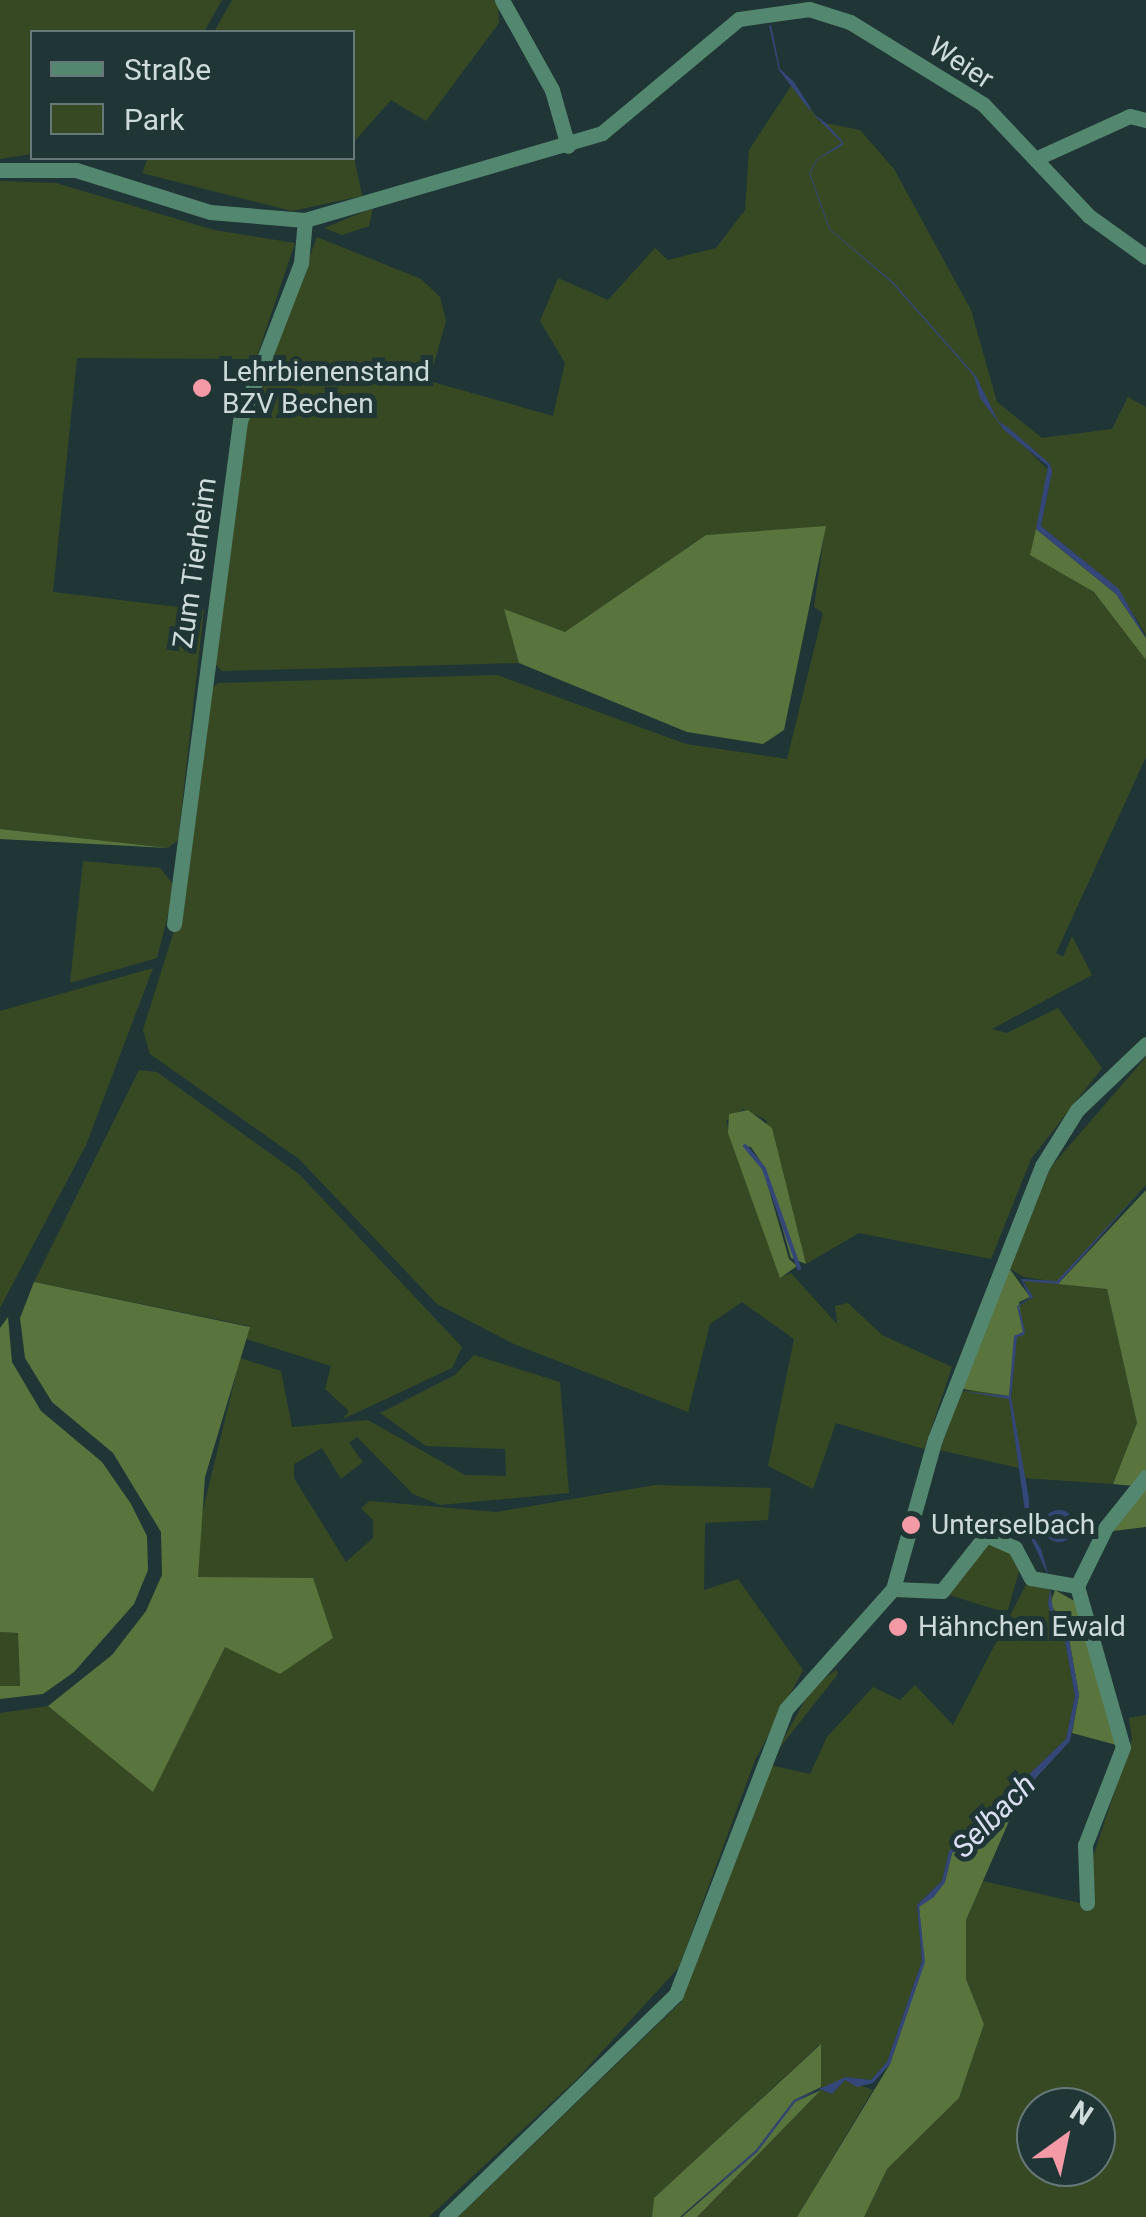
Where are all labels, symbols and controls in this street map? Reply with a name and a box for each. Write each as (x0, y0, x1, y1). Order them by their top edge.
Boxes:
legend (30, 30, 355, 160)
street label: Weier (922, 30, 1000, 96)
text: Straße (124, 52, 211, 87)
text: Park (124, 102, 184, 137)
place label: Lehrbienenstand BZV Bechen (222, 355, 430, 421)
marker: Lehrbienenstand BZV Bechen (191, 377, 213, 399)
street label: Zum Tierheim (166, 475, 224, 651)
place label: Unterselbach (931, 1508, 1095, 1542)
marker: Unterselbach (900, 1514, 922, 1536)
place label: Hähnchen Ewald (918, 1610, 1126, 1644)
marker: Hähnchen Ewald (887, 1616, 909, 1638)
water label: Selbach (945, 1767, 1043, 1865)
north arrow (1016, 2087, 1116, 2187)
text: N (1064, 2094, 1099, 2132)

